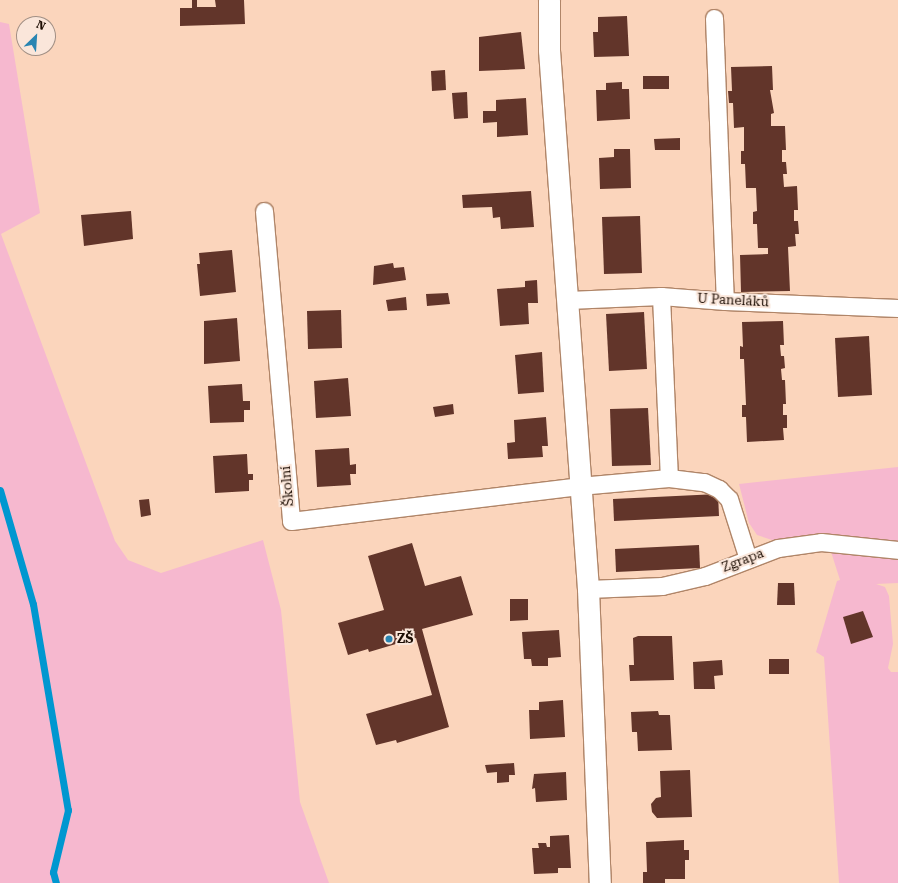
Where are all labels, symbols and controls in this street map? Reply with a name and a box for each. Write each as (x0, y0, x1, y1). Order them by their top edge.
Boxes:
north arrow (16, 16, 56, 56)
text: N (34, 18, 47, 33)
street label: U Paneláků (697, 291, 769, 311)
street label: Školní (278, 465, 298, 507)
street label: Zgrapa (720, 546, 766, 576)
place label: ZŠ (397, 631, 414, 647)
marker: ZŠ (384, 634, 394, 644)

